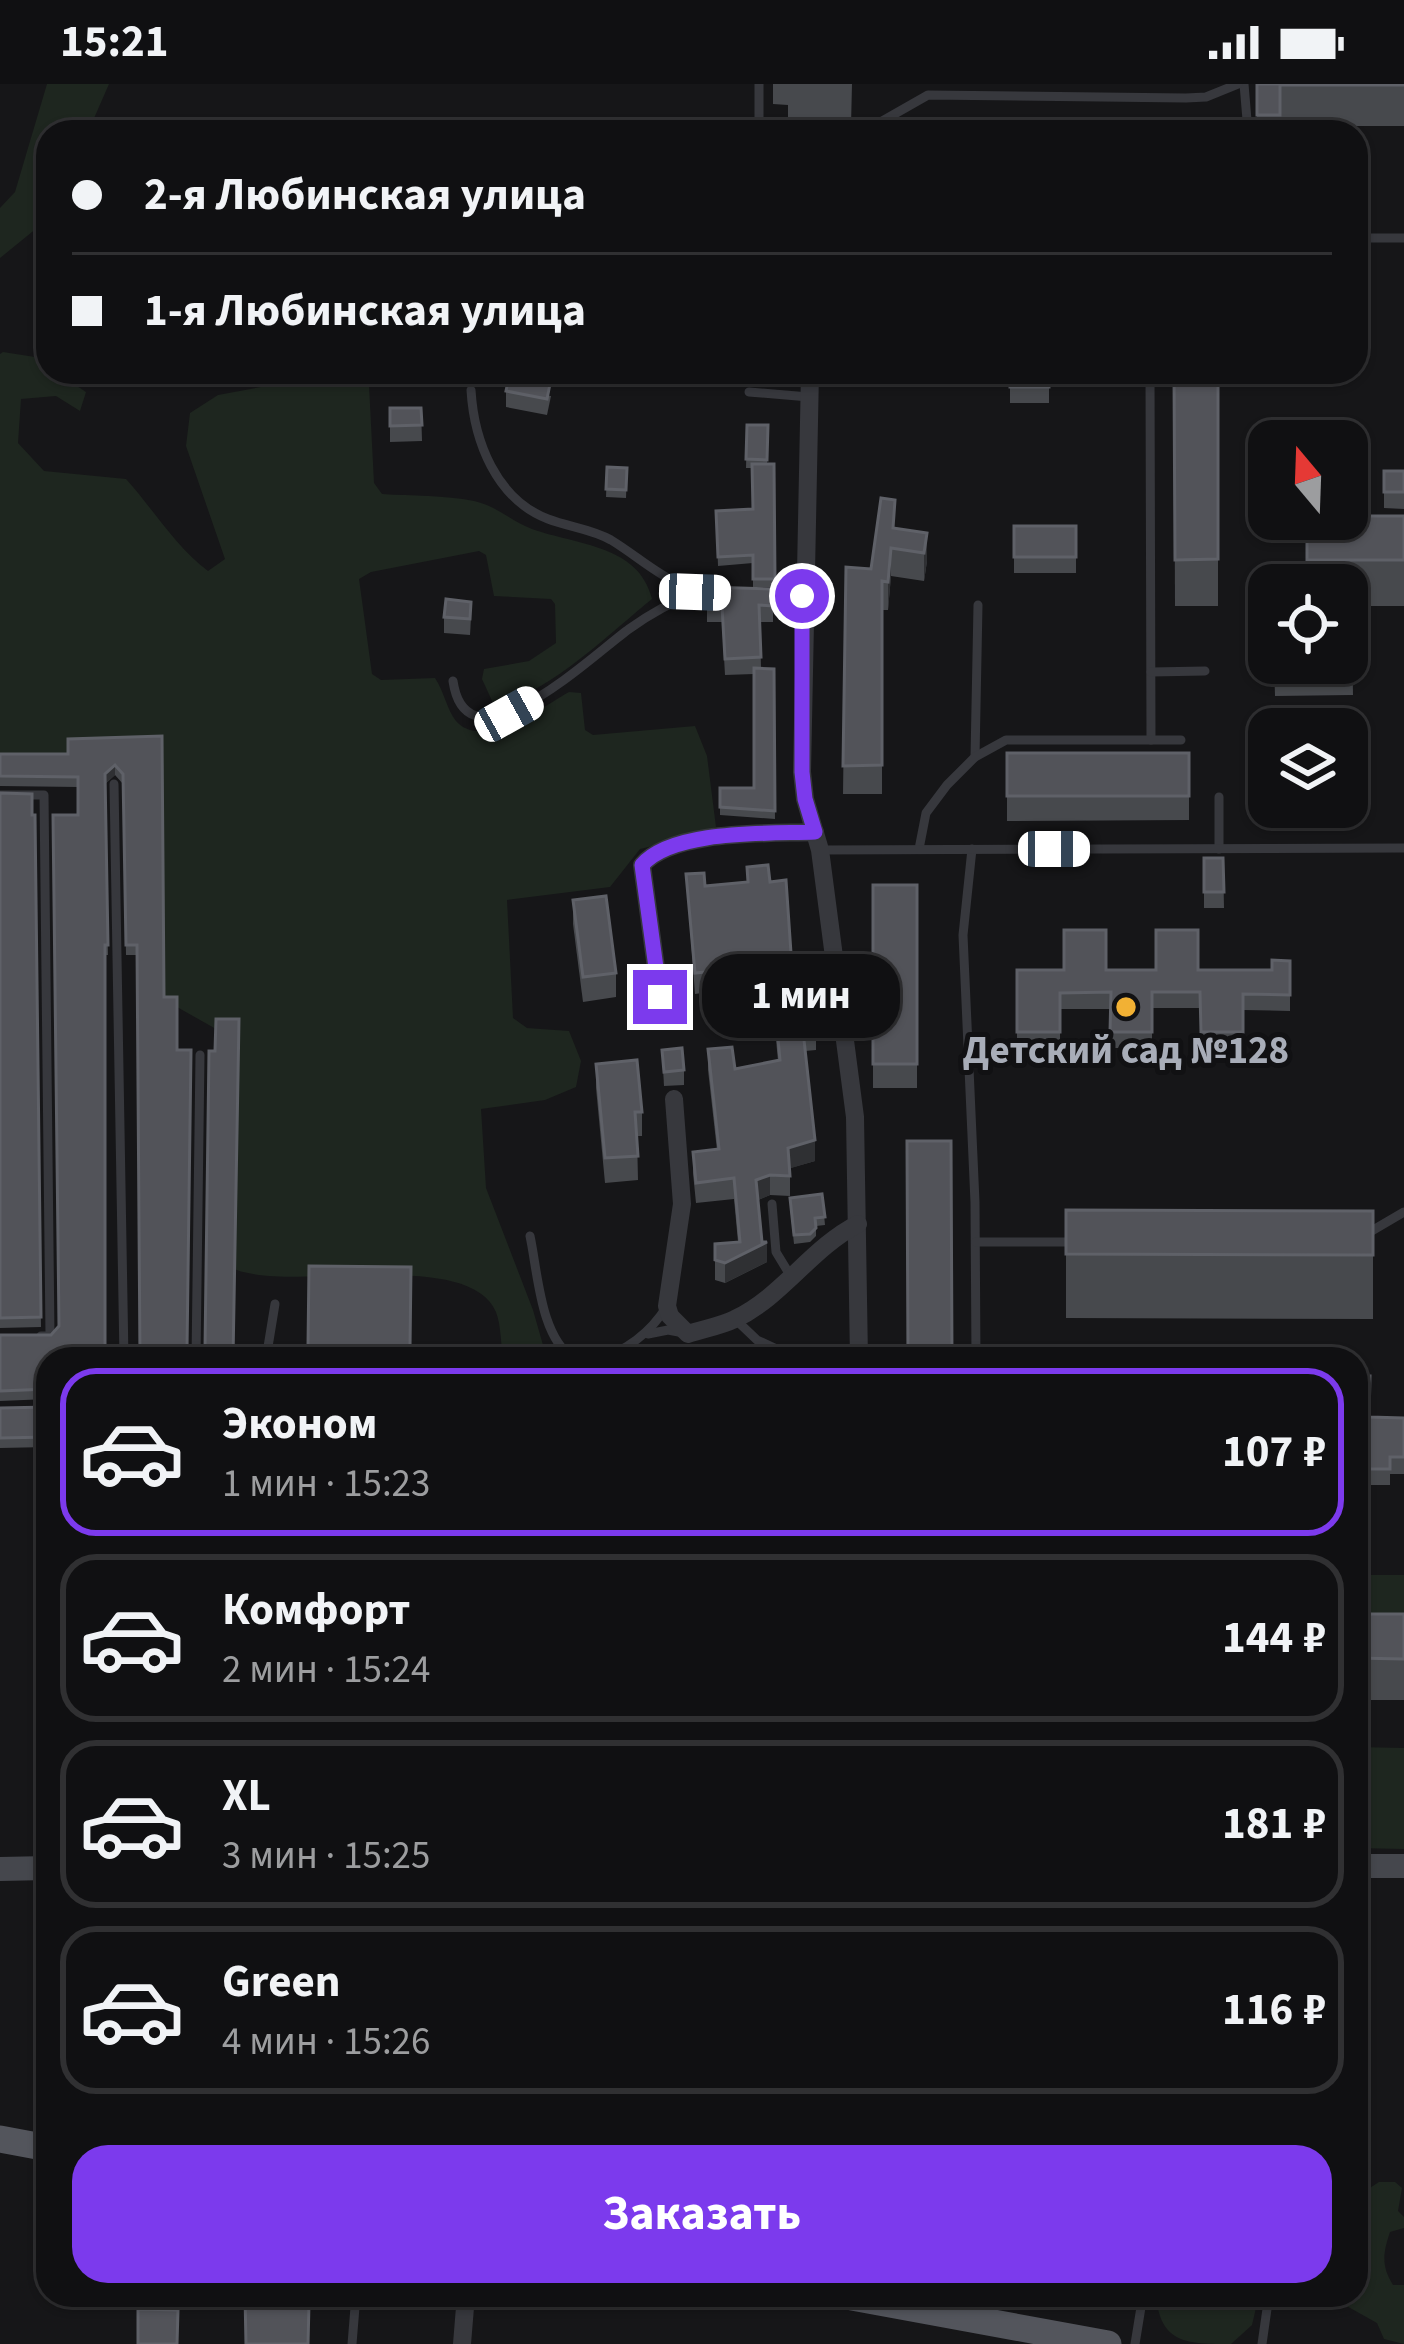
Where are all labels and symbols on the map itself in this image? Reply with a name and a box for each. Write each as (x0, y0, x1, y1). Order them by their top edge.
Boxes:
north arrow (1248, 420, 1368, 540)
route start (775, 569, 829, 623)
car (658, 573, 732, 611)
car (469, 681, 549, 747)
car (1018, 831, 1090, 867)
callout: 1 мин (702, 955, 900, 1039)
route end (633, 970, 687, 1024)
marker: Детский сад №128 (1113, 994, 1139, 1020)
place label: Детский сад №128 (963, 1023, 1289, 1079)

